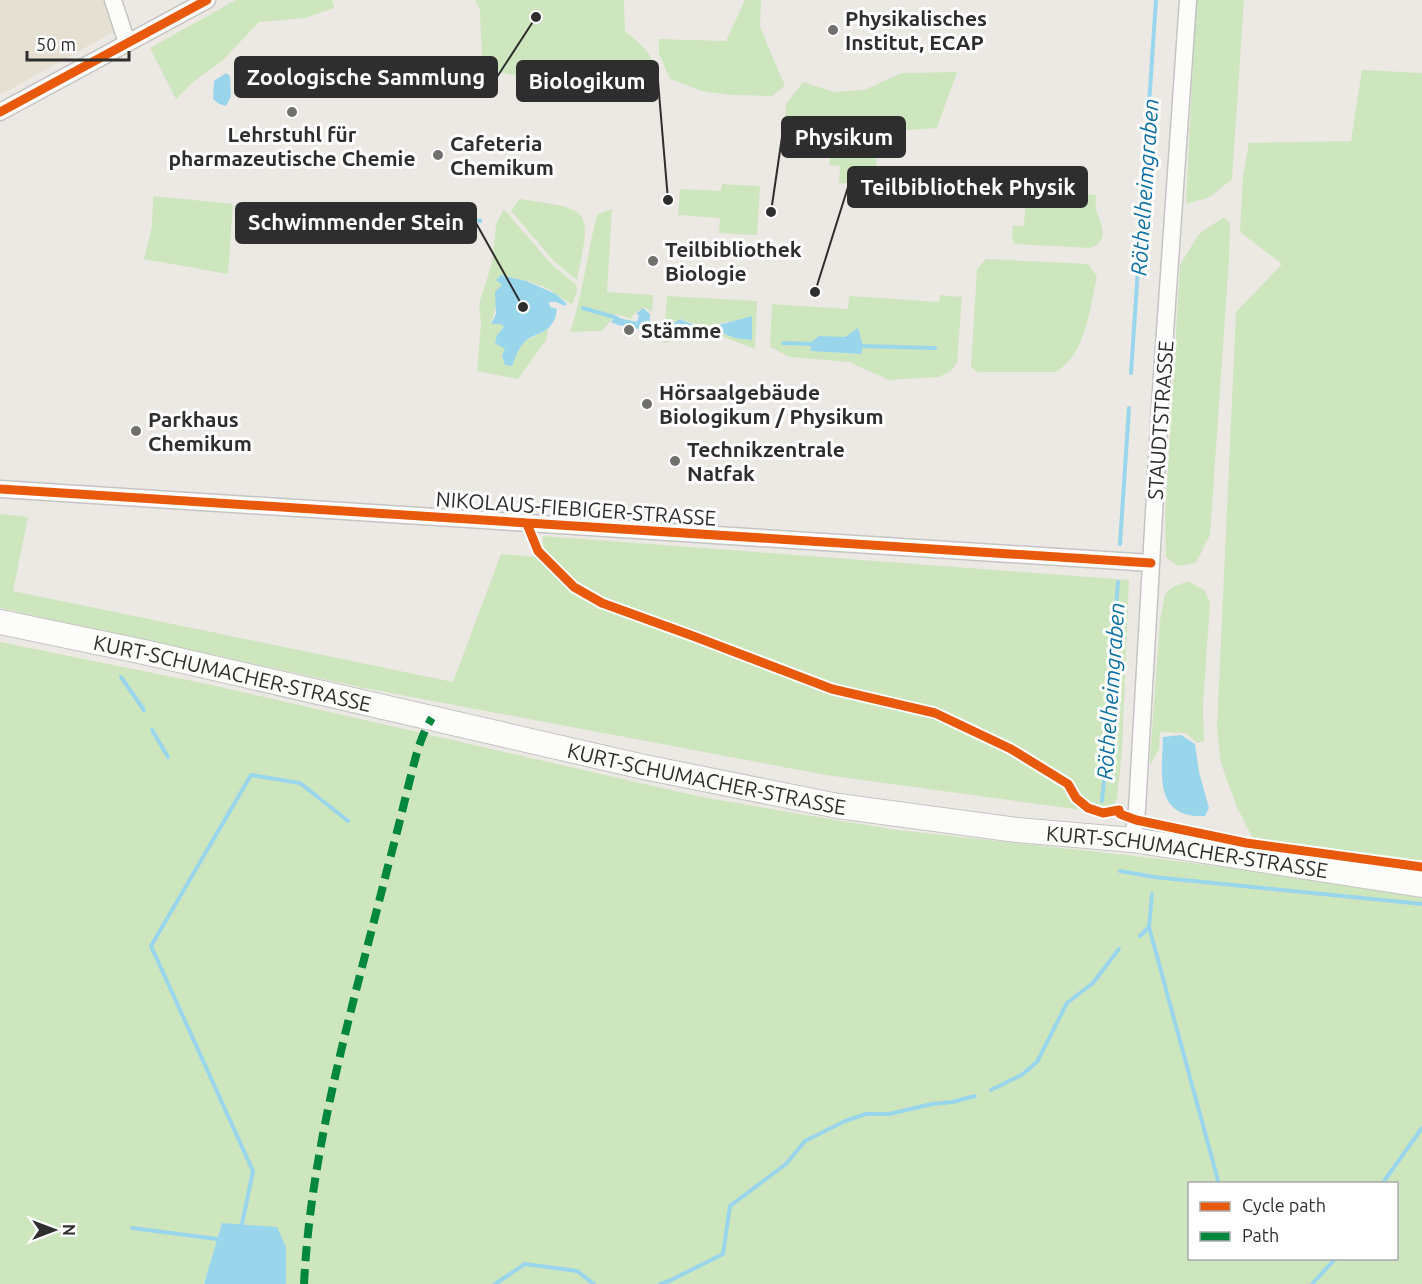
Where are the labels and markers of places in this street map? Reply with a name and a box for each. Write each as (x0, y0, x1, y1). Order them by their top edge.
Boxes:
place label: Physikalisches Institut, ECAP (845, 6, 987, 54)
marker: Physikalisches Institut, ECAP (826, 23, 840, 37)
callout: Zoologische Sammlung (235, 57, 497, 97)
callout: Biologikum (517, 61, 658, 101)
marker: Lehrstuhl für pharmazeutische Chemie (285, 105, 299, 119)
callout: Physikum (782, 117, 905, 157)
place label: Lehrstuhl für pharmazeutische Chemie (168, 122, 416, 170)
place label: Cafeteria Chemikum (450, 131, 554, 179)
marker: Cafeteria Chemikum (431, 148, 445, 162)
callout: Teilbibliothek Physik (848, 167, 1087, 207)
callout: Schwimmender Stein (236, 203, 476, 243)
place label: Teilbibliothek Biologie (665, 237, 802, 285)
marker: Teilbibliothek Biologie (646, 254, 660, 268)
place label: Stämme (641, 318, 721, 342)
marker: Stämme (622, 323, 636, 337)
place label: Hörsaalgebäude Biologikum / Physikum (659, 380, 884, 428)
marker: Hörsaalgebäude Biologikum / Physikum (640, 397, 654, 411)
place label: Parkhaus Chemikum (148, 407, 252, 455)
marker: Parkhaus Chemikum (129, 424, 143, 438)
place label: Technikzentrale Natfak (687, 437, 845, 485)
marker: Technikzentrale Natfak (668, 454, 682, 468)

